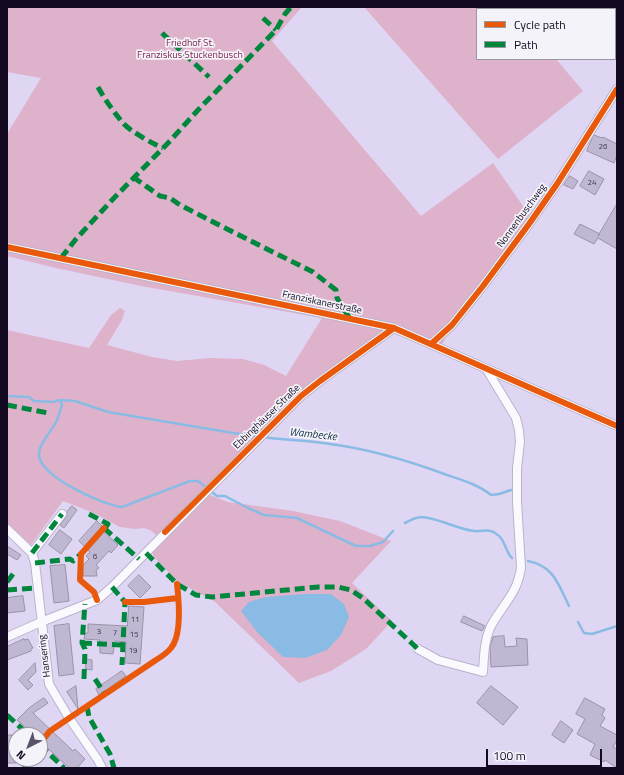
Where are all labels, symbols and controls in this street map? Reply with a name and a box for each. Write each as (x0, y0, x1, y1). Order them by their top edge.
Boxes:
legend (476, 8, 616, 60)
text: Cycle path (514, 15, 566, 34)
text: Path (514, 35, 538, 54)
park label: Friedhof St. Franziskus Stuckenbusch (137, 38, 243, 62)
house number: 26 (599, 142, 607, 152)
house number: 24 (588, 178, 596, 188)
street label: Nonnenbuschweg (495, 182, 549, 250)
street label: Franziskanerstraße (281, 289, 363, 317)
street label: Ebbinghäuser Straße (231, 382, 303, 452)
water label: Wambecke (289, 426, 337, 444)
house number: 6 (93, 552, 97, 562)
house number: 11 (131, 615, 139, 625)
house number: 3 (97, 627, 101, 637)
house number: 7 (113, 628, 117, 638)
house number: 15 (130, 630, 138, 640)
street label: Hansering (36, 634, 54, 678)
house number: 19 (129, 646, 137, 656)
north arrow (8, 727, 48, 767)
scale bar (488, 741, 604, 767)
text: 100 m (493, 746, 526, 765)
text: N (12, 747, 29, 764)

